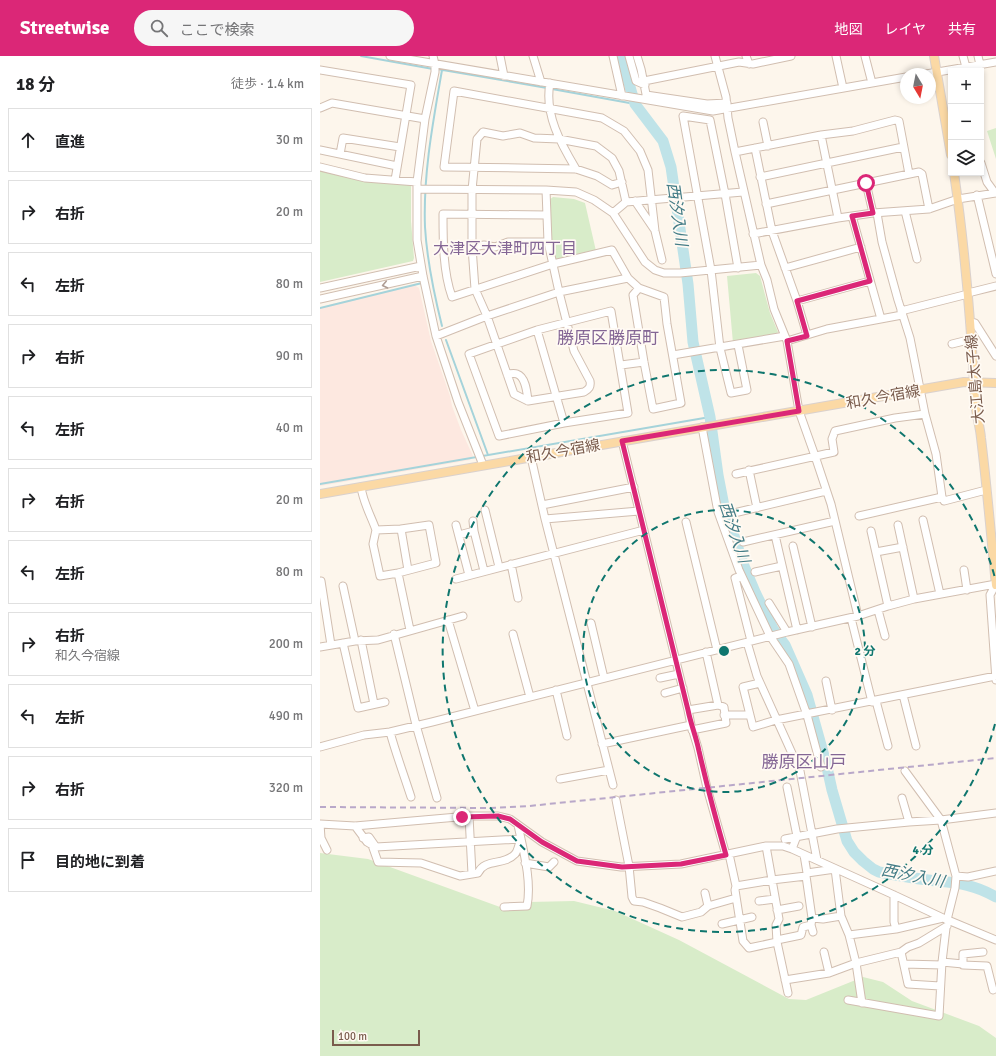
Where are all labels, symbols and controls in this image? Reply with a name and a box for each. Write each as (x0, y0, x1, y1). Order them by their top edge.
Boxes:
search box (134, 10, 414, 46)
text: Streetwise (20, 16, 110, 40)
icon: search (148, 17, 170, 39)
text: ここで検索 (180, 21, 255, 39)
text: 地図 (834, 21, 862, 38)
text: レイヤ (884, 21, 926, 38)
text: 共有 (948, 21, 976, 38)
north arrow (900, 68, 936, 104)
map controls (948, 68, 984, 176)
button: + (948, 68, 984, 104)
text: 18 分 (16, 74, 55, 95)
text: 徒歩 · 1.4 km (231, 76, 304, 92)
button: − (948, 104, 984, 140)
icon: ahead (17, 129, 39, 151)
text: 30 m (276, 132, 303, 148)
text: 直進 (55, 133, 85, 151)
button: layers (948, 140, 984, 176)
route start (857, 174, 875, 192)
water label: 西汐入川 (663, 181, 692, 249)
icon: right (17, 201, 39, 223)
text: 20 m (276, 204, 303, 220)
text: 右折 (55, 205, 85, 223)
district label: 大津区大津町四丁目 (433, 239, 577, 259)
icon: left (17, 273, 39, 295)
text: 80 m (276, 276, 303, 292)
text: 左折 (55, 277, 85, 295)
one-way arrow (381, 280, 388, 288)
district label: 勝原区勝原町 (557, 328, 659, 349)
street label: 大江島太子線 (962, 333, 988, 425)
icon: right (17, 345, 39, 367)
text: 90 m (276, 348, 303, 364)
text: 右折 (55, 349, 85, 367)
street label: 和久今宿線 (844, 382, 922, 412)
icon: left (17, 417, 39, 439)
text: 40 m (276, 420, 303, 436)
text: 左折 (55, 421, 85, 439)
street label: 和久今宿線 (524, 436, 602, 466)
icon: right (17, 489, 39, 511)
text: 20 m (276, 492, 303, 508)
text: 右折 (55, 493, 85, 511)
water label: 西汐入川 (714, 499, 755, 568)
icon: left (17, 561, 39, 583)
text: 80 m (276, 564, 303, 580)
text: 左折 (55, 565, 85, 583)
text: 右折 (55, 627, 85, 645)
icon: right (17, 633, 39, 655)
text: 200 m (269, 636, 303, 652)
centre of rings (717, 644, 731, 658)
text: 2 分 (854, 644, 876, 659)
text: 和久今宿線 (55, 648, 120, 664)
icon: left (17, 705, 39, 727)
text: 490 m (269, 708, 303, 724)
text: 左折 (55, 709, 85, 727)
district label: 勝原区山戸 (762, 752, 847, 773)
icon: right (17, 777, 39, 799)
text: 320 m (269, 780, 303, 796)
text: 右折 (55, 781, 85, 799)
route end (453, 808, 471, 826)
text: 4 分 (912, 843, 934, 858)
icon: arrive (17, 849, 39, 871)
text: 目的地に到着 (55, 853, 145, 871)
water label: 西汐入川 (879, 860, 948, 892)
scale bar (332, 1028, 420, 1047)
text: 100 m (338, 1030, 367, 1043)

